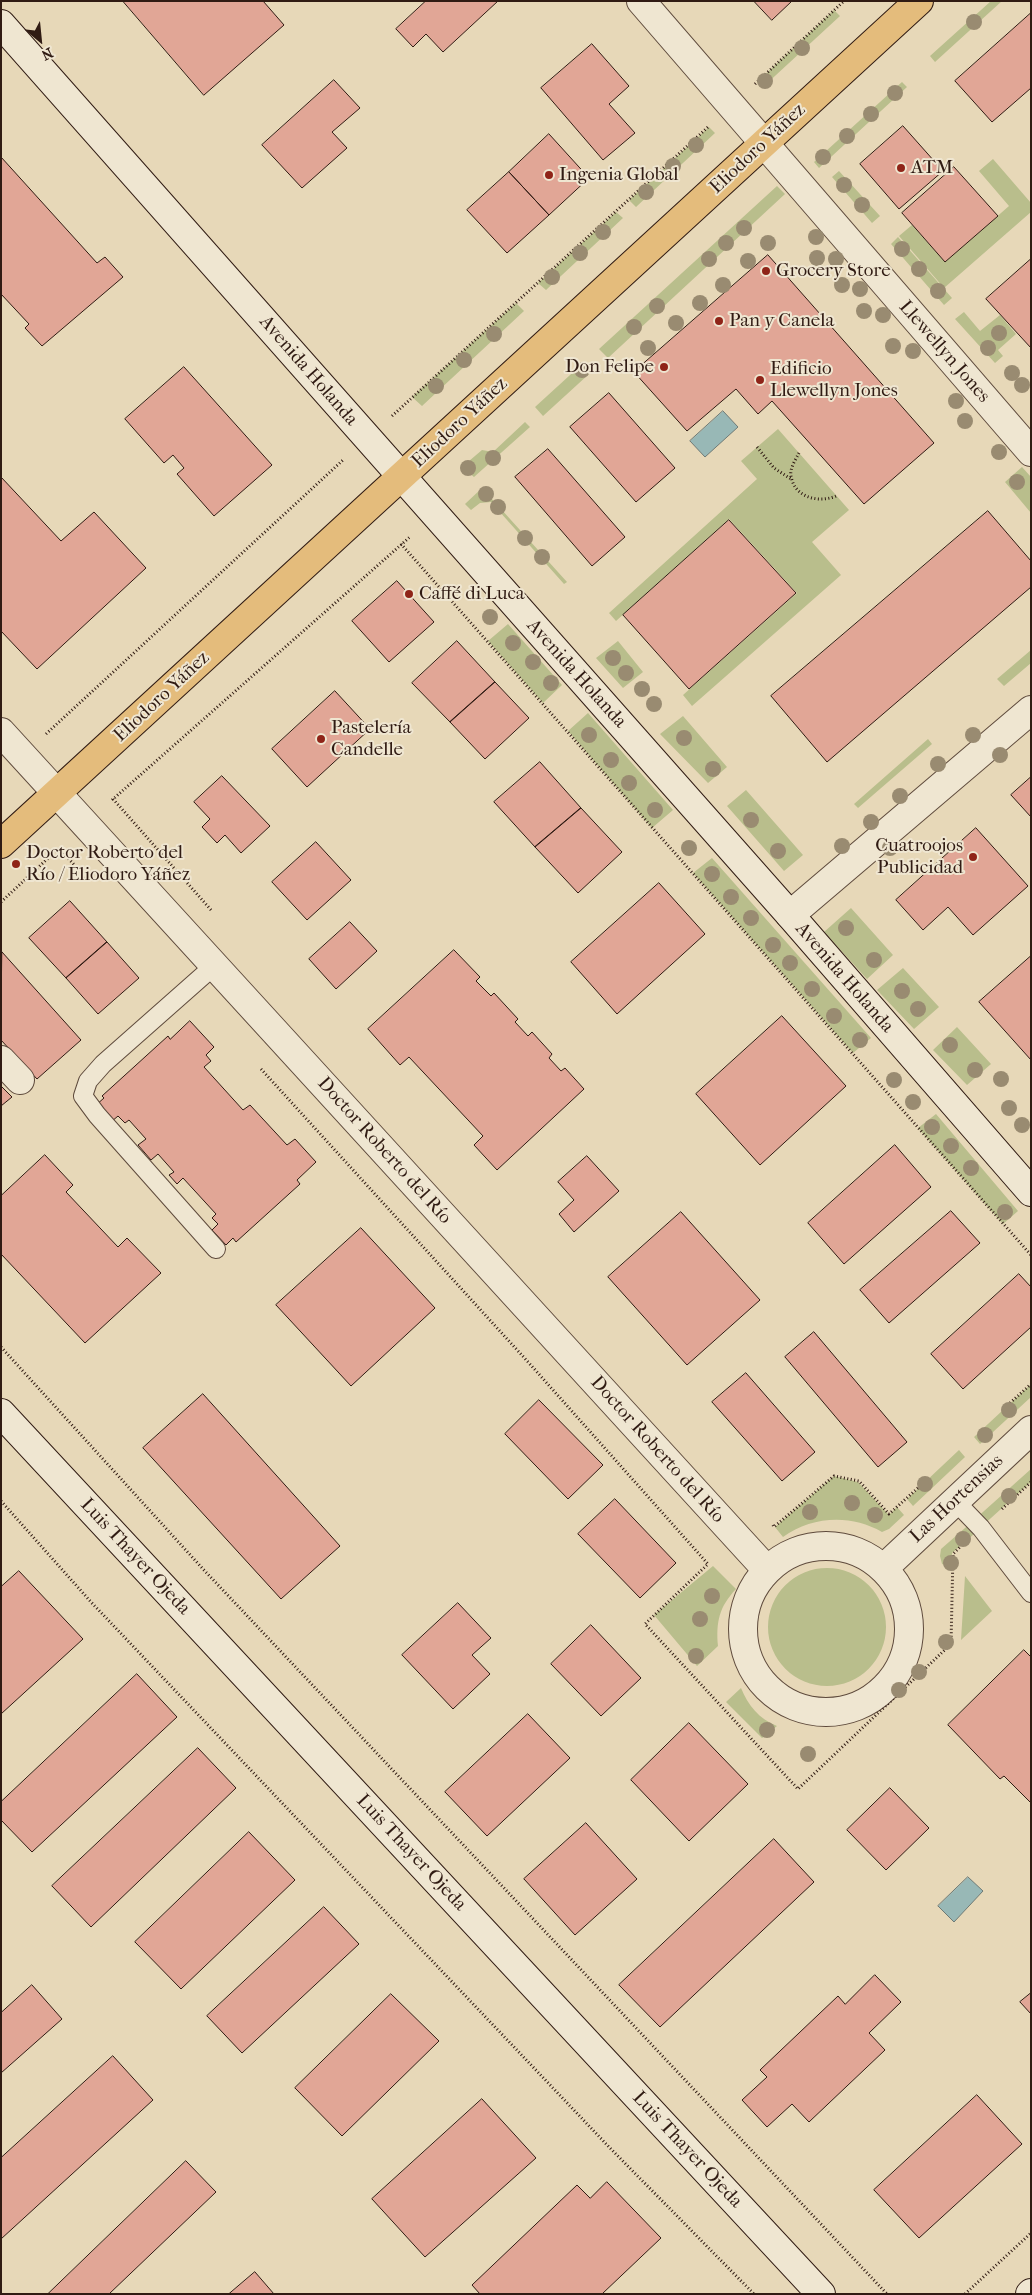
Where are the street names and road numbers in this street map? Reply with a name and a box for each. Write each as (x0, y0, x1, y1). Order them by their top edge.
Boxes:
street label: Eliodoro Yáñez (705, 99, 811, 199)
street label: Llewellyn Jones (893, 296, 995, 408)
street label: Avenida Holanda (254, 311, 362, 431)
street label: Eliodoro Yáñez (407, 373, 513, 473)
street label: Avenida Holanda (521, 615, 631, 733)
street label: Eliodoro Yáñez (109, 647, 215, 747)
street label: Avenida Holanda (790, 918, 898, 1038)
street label: Doctor Roberto del Río (312, 1073, 456, 1229)
street label: Doctor Roberto del Río (585, 1372, 729, 1528)
street label: Las Hortensias (906, 1450, 1008, 1548)
street label: Luis Thayer Ojeda (75, 1494, 195, 1620)
street label: Luis Thayer Ojeda (351, 1790, 471, 1916)
street label: Luis Thayer Ojeda (627, 2087, 747, 2213)

